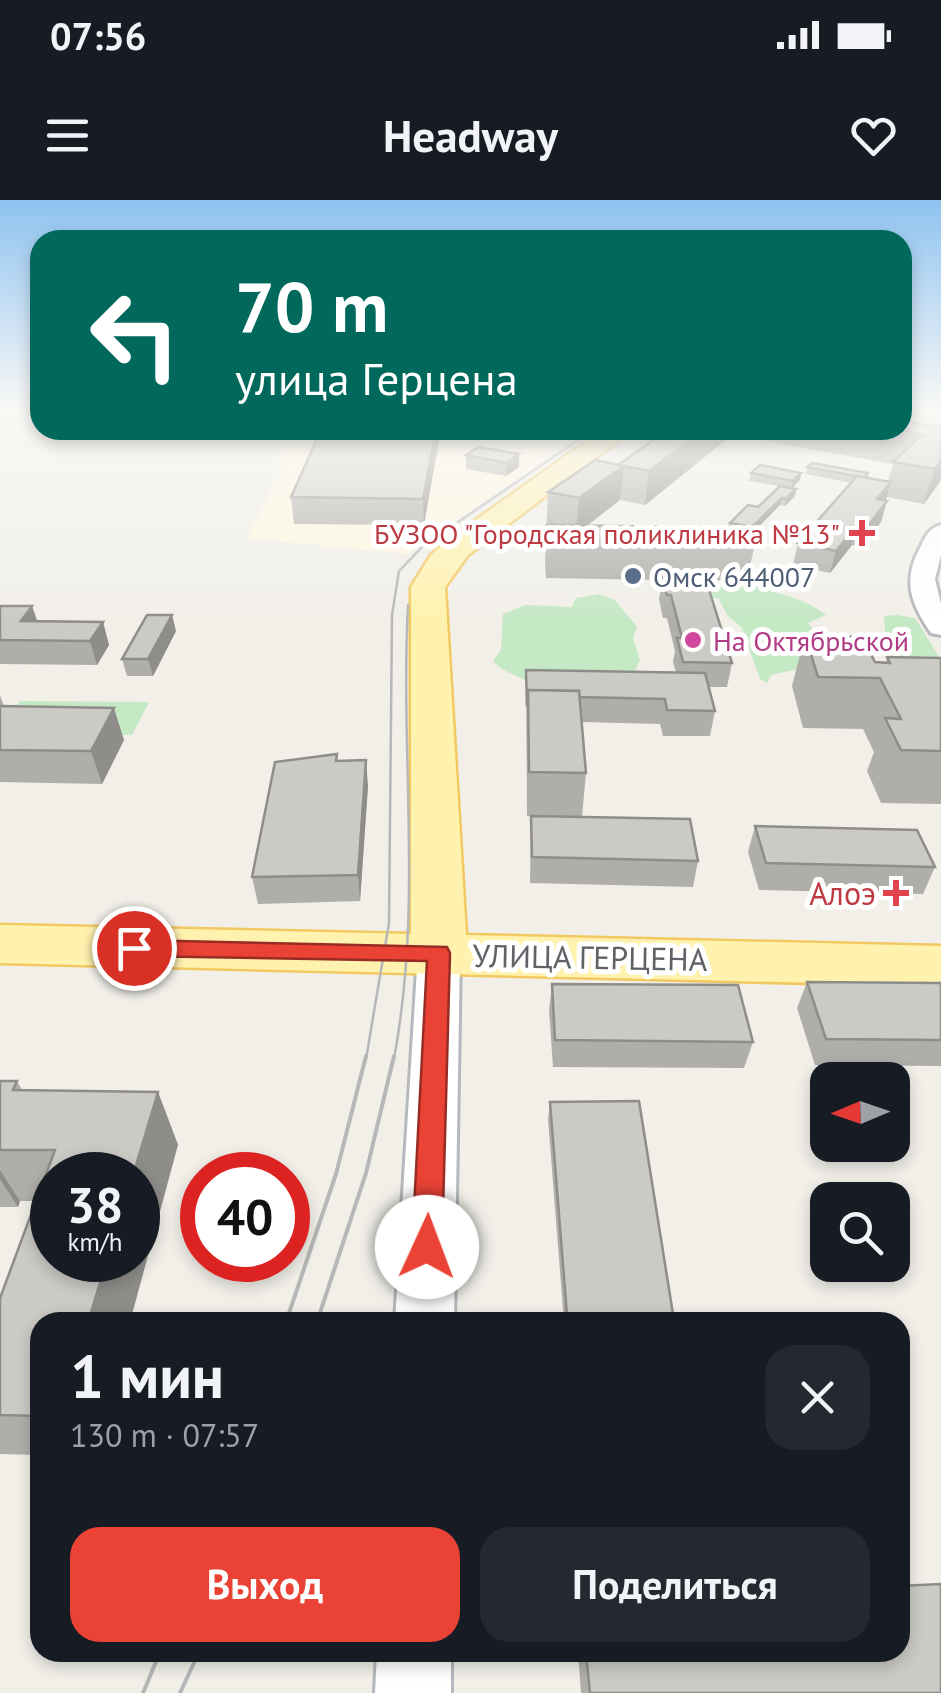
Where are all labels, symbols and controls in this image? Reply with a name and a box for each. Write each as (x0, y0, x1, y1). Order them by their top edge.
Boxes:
text: 07:56 (50, 11, 146, 60)
text: Headway (383, 106, 558, 164)
icon: menu (40, 108, 95, 163)
icon: heart (846, 108, 901, 163)
text: 70 m (235, 261, 388, 351)
icon: left (70, 270, 200, 400)
text: улица Герцена (235, 349, 518, 407)
place label: БУЗОО "Городская поликлиника №13" (374, 515, 840, 552)
marker: БУЗОО "Городская поликлиника №13" (849, 520, 875, 546)
place label: Омск 644007 (653, 558, 815, 595)
marker: Омск 644007 (622, 565, 644, 587)
place label: На Октябрьской (713, 622, 909, 659)
marker: На Октябрьской (682, 629, 704, 651)
place label: Алоэ (809, 872, 876, 914)
marker: Алоэ (885, 882, 907, 904)
pin (92, 906, 177, 991)
icon: arrive (107, 921, 162, 976)
street label: УЛИЦА ГЕРЦЕНА (472, 934, 708, 980)
north arrow (810, 1062, 910, 1162)
map controls (810, 1062, 910, 1282)
speed limit sign: 40 (180, 1152, 310, 1282)
text: 38 (67, 1172, 123, 1237)
button: search (810, 1182, 910, 1282)
position arrow (375, 1195, 479, 1299)
text: km/h (68, 1226, 122, 1258)
text: 1 мин (70, 1337, 224, 1415)
button: close (765, 1345, 870, 1450)
text: 130 m · 07:57 (70, 1414, 259, 1456)
button: Выход (70, 1527, 460, 1642)
button: Поделиться (480, 1527, 870, 1642)

